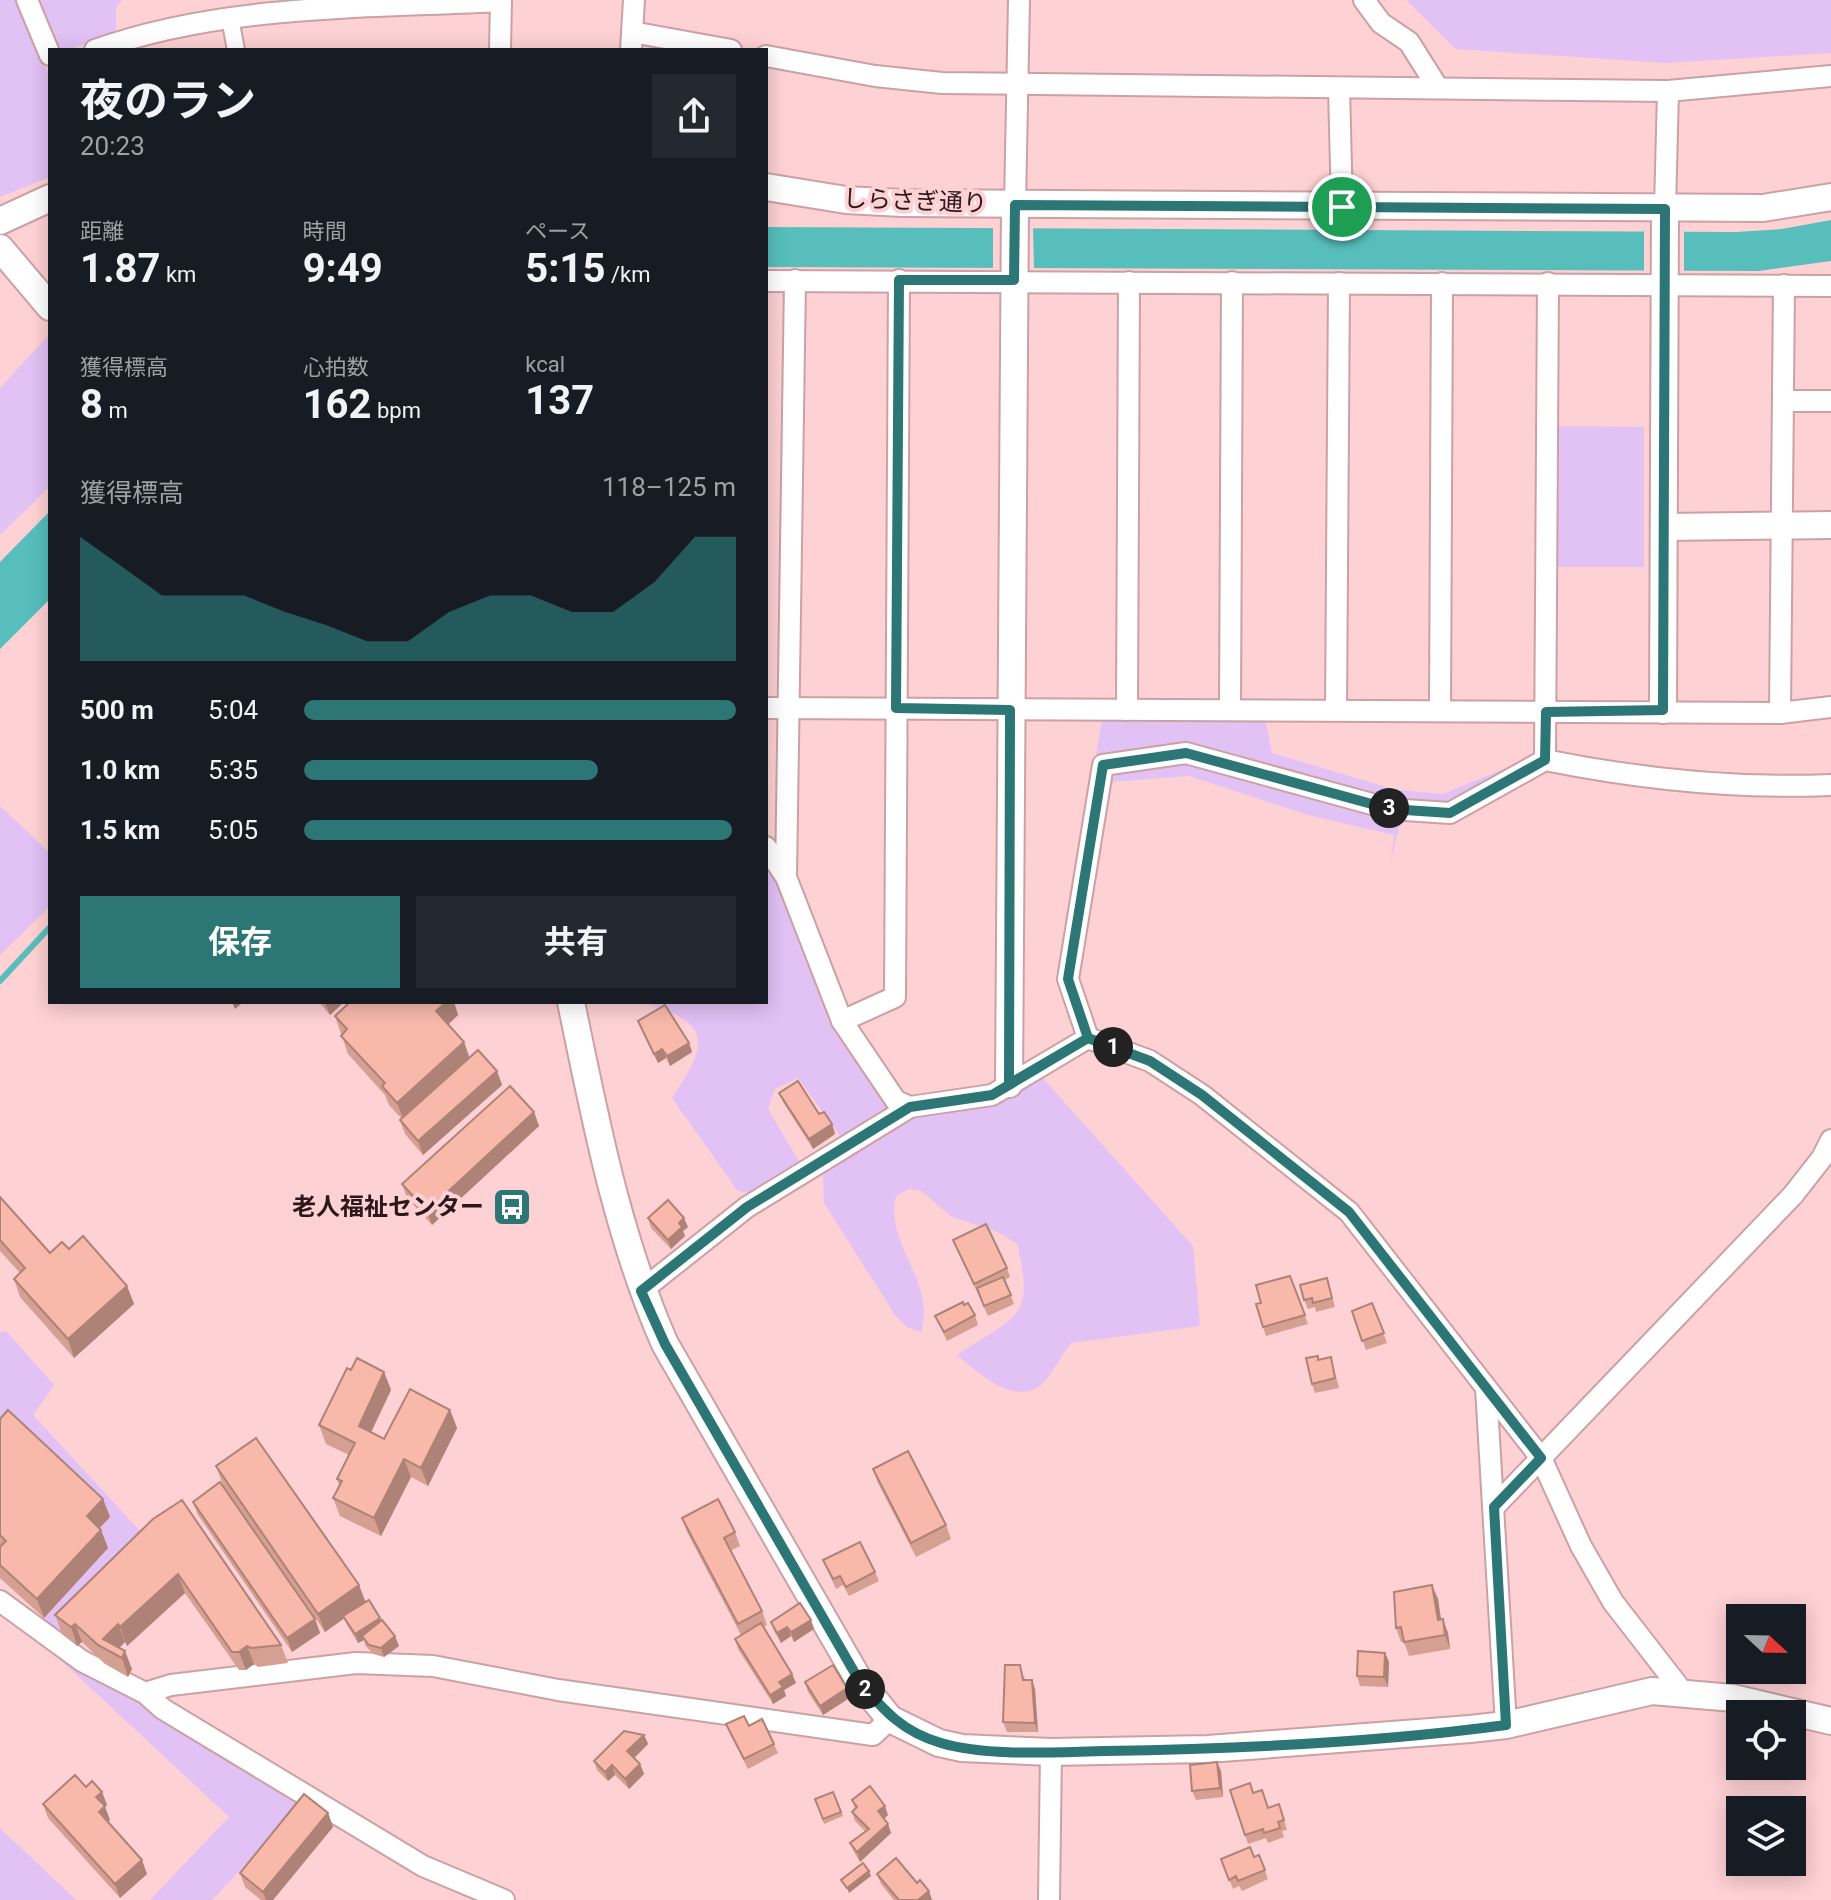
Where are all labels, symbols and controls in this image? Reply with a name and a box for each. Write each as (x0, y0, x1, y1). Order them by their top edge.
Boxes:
button: share (652, 74, 736, 158)
text: 夜のラン (80, 75, 256, 127)
text: 20:23 (80, 131, 145, 161)
pin (1308, 173, 1376, 241)
street label: しらさぎ通り (843, 184, 987, 218)
icon: arrive (1320, 185, 1364, 229)
text: 距離 (80, 219, 124, 244)
text: 時間 (303, 219, 347, 244)
text: ペース (525, 219, 590, 244)
text: 1.87 (80, 245, 160, 292)
text: 9:49 (303, 245, 383, 292)
text: 5:15 (525, 245, 605, 292)
text: km (160, 262, 196, 287)
text: /km (605, 262, 650, 287)
text: kcal (525, 352, 565, 377)
text: 獲得標高 (80, 355, 168, 380)
text: 心拍数 (303, 355, 369, 380)
text: 137 (525, 377, 594, 424)
text: 8 (80, 381, 103, 428)
text: 162 (303, 381, 372, 428)
text: m (103, 398, 128, 423)
text: bpm (372, 398, 421, 423)
text: 118–125 m (602, 472, 736, 502)
text: 獲得標高 (80, 478, 184, 508)
text: 500 m (80, 695, 154, 725)
text: 5:04 (208, 695, 258, 725)
text: 1.0 km (80, 755, 160, 785)
text: 5:35 (208, 755, 258, 785)
pin: 3 (1369, 788, 1409, 828)
text: 3 (1383, 795, 1395, 820)
text: 1.5 km (80, 815, 160, 845)
text: 5:05 (208, 815, 258, 845)
button: 保存 (80, 896, 400, 988)
button: 共有 (416, 896, 736, 988)
pin: 1 (1093, 1027, 1133, 1067)
text: 1 (1107, 1034, 1119, 1059)
bus stop icon: 老人福祉センター (491, 1186, 533, 1228)
place label: 老人福祉センター (292, 1193, 484, 1221)
north arrow (1726, 1604, 1806, 1684)
map controls (1726, 1604, 1806, 1876)
pin: 2 (845, 1669, 885, 1709)
text: 2 (859, 1676, 871, 1701)
button: locate (1726, 1700, 1806, 1780)
button: layers (1726, 1796, 1806, 1876)

